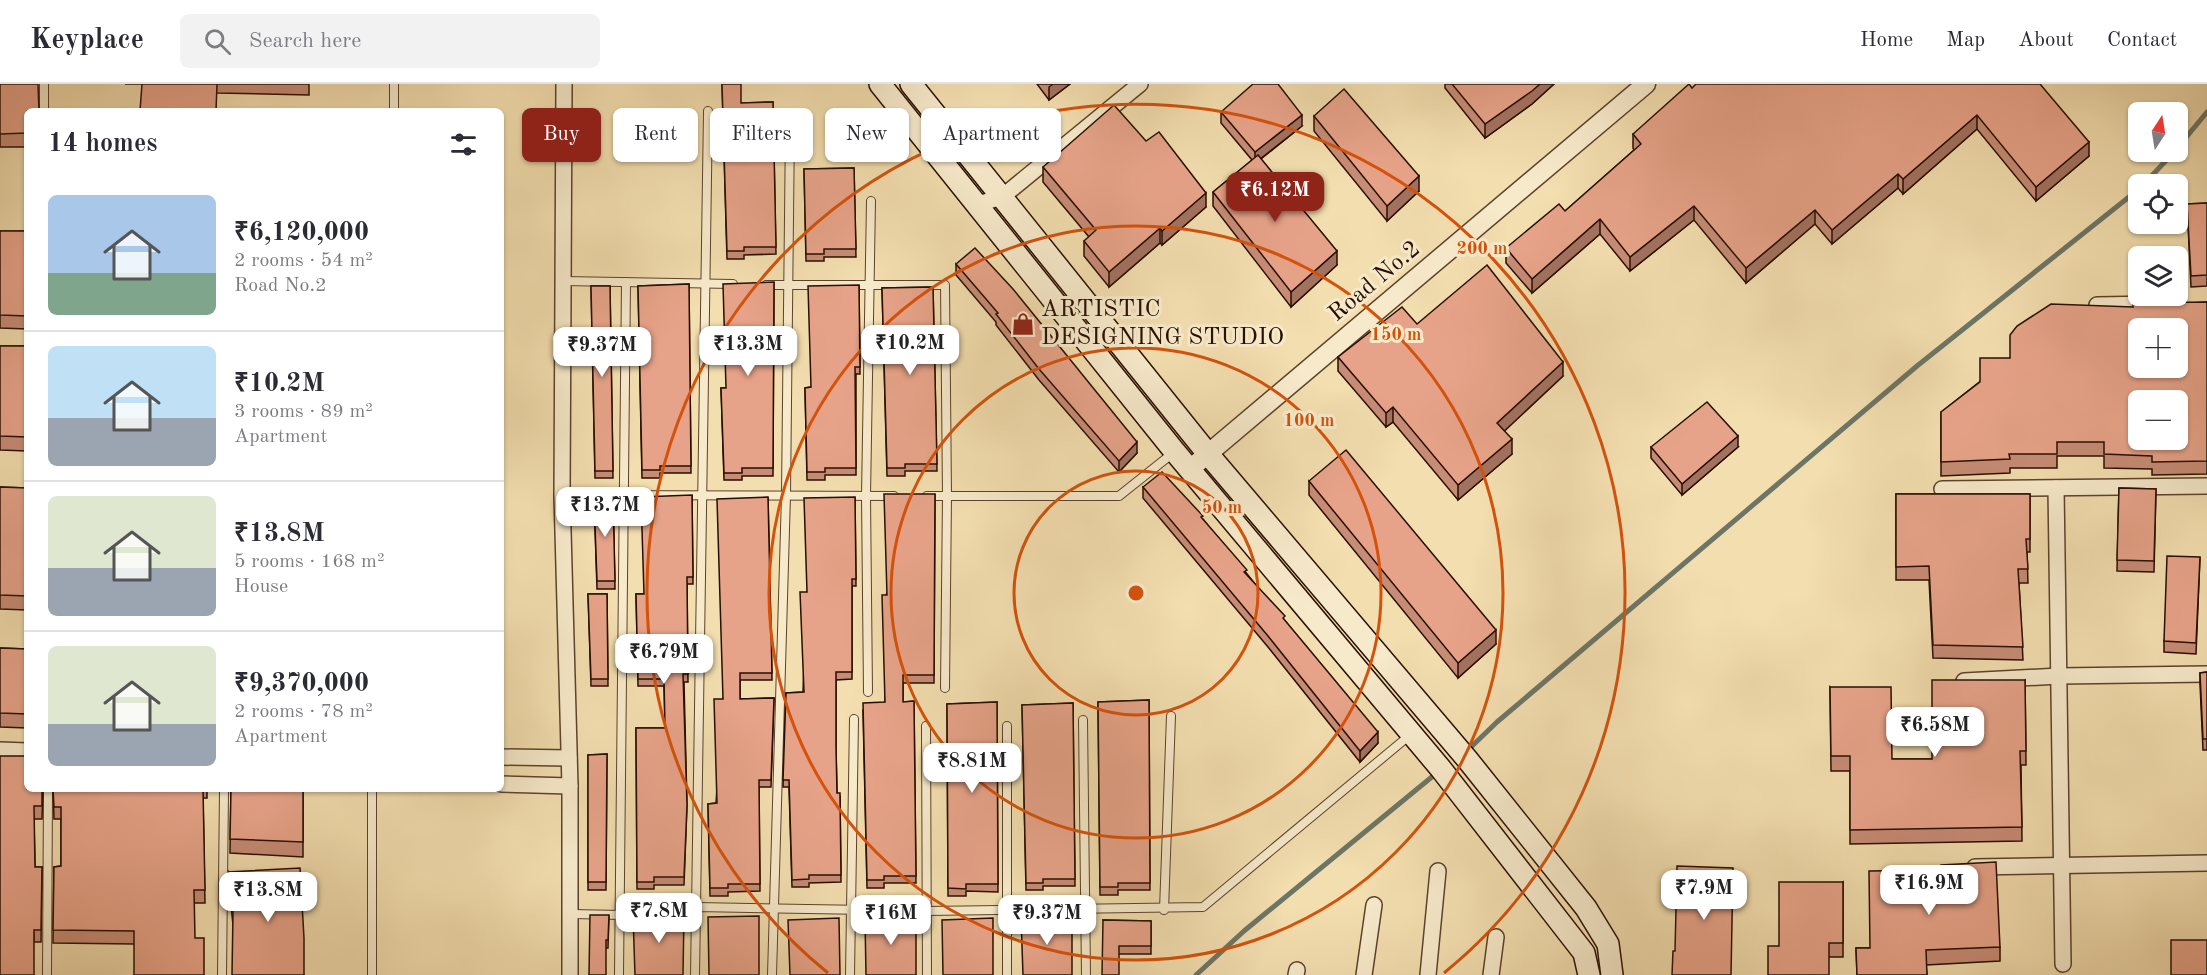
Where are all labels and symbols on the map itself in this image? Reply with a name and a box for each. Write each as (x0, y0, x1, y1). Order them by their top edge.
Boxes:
north arrow (2128, 102, 2188, 162)
pin: ₹6.12M (1226, 172, 1324, 223)
street label: Road No.2 (1325, 237, 1425, 327)
text: 200 m (1457, 240, 1507, 258)
place label: ARTISTIC DESIGNING STUDIO (1041, 298, 1284, 350)
shop icon: ARTISTIC DESIGNING STUDIO (1010, 311, 1036, 337)
pin: ₹10.2M (861, 325, 959, 376)
pin: ₹13.3M (699, 326, 797, 377)
text: 150 m (1371, 326, 1421, 344)
pin: ₹9.37M (553, 327, 651, 378)
text: 100 m (1284, 412, 1334, 430)
pin: ₹13.7M (556, 487, 654, 538)
text: 50 m (1202, 499, 1242, 517)
centre of rings (1126, 583, 1146, 603)
pin: ₹6.79M (615, 634, 713, 685)
pin: ₹6.58M (1886, 707, 1984, 758)
pin: ₹8.81M (923, 743, 1021, 794)
pin: ₹16.9M (1880, 865, 1978, 916)
pin: ₹7.9M (1662, 870, 1746, 921)
pin: ₹13.8M (219, 872, 317, 923)
pin: ₹7.8M (617, 893, 701, 944)
pin: ₹16M (855, 895, 927, 946)
pin: ₹9.37M (998, 895, 1096, 946)

